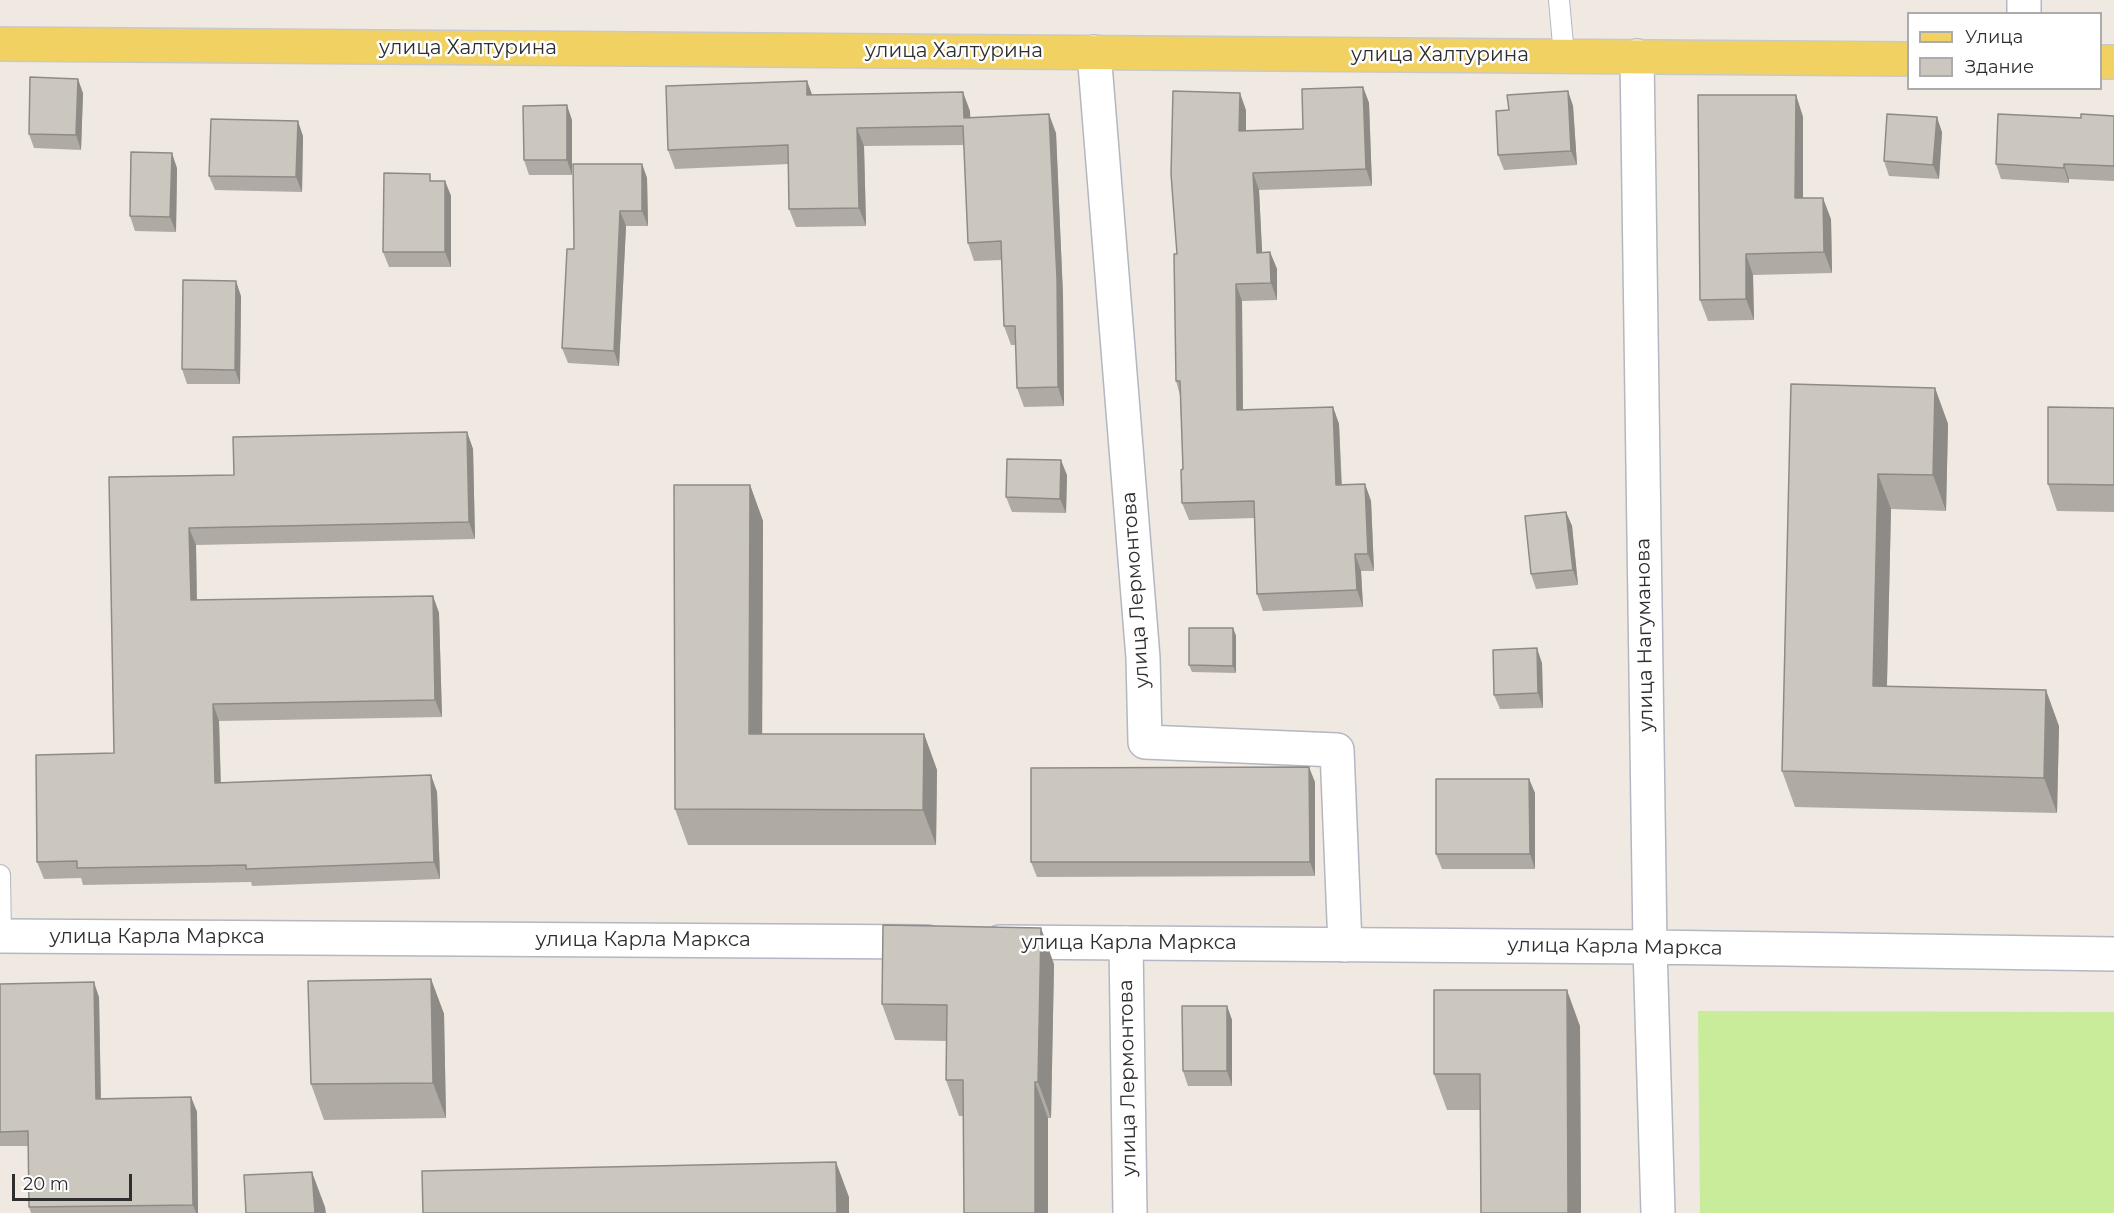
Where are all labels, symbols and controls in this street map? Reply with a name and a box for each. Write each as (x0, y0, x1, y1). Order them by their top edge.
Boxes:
legend (1907, 12, 2102, 90)
text: Улица (1965, 26, 2023, 48)
street label: улица Халтурина (379, 36, 557, 60)
street label: улица Халтурина (865, 39, 1043, 63)
street label: улица Халтурина (1351, 43, 1529, 67)
text: Здание (1965, 56, 2034, 78)
street label: улица Лермонтова (1117, 491, 1155, 689)
street label: улица Нагуманова (1631, 538, 1659, 732)
street label: улица Карла Маркса (49, 925, 265, 949)
street label: улица Карла Маркса (535, 928, 751, 952)
street label: улица Карла Маркса (1021, 931, 1237, 955)
street label: улица Карла Маркса (1507, 933, 1723, 961)
street label: улица Лермонтова (1114, 979, 1142, 1177)
scale bar (15, 1162, 135, 1200)
text: 20 m (23, 1173, 69, 1195)

